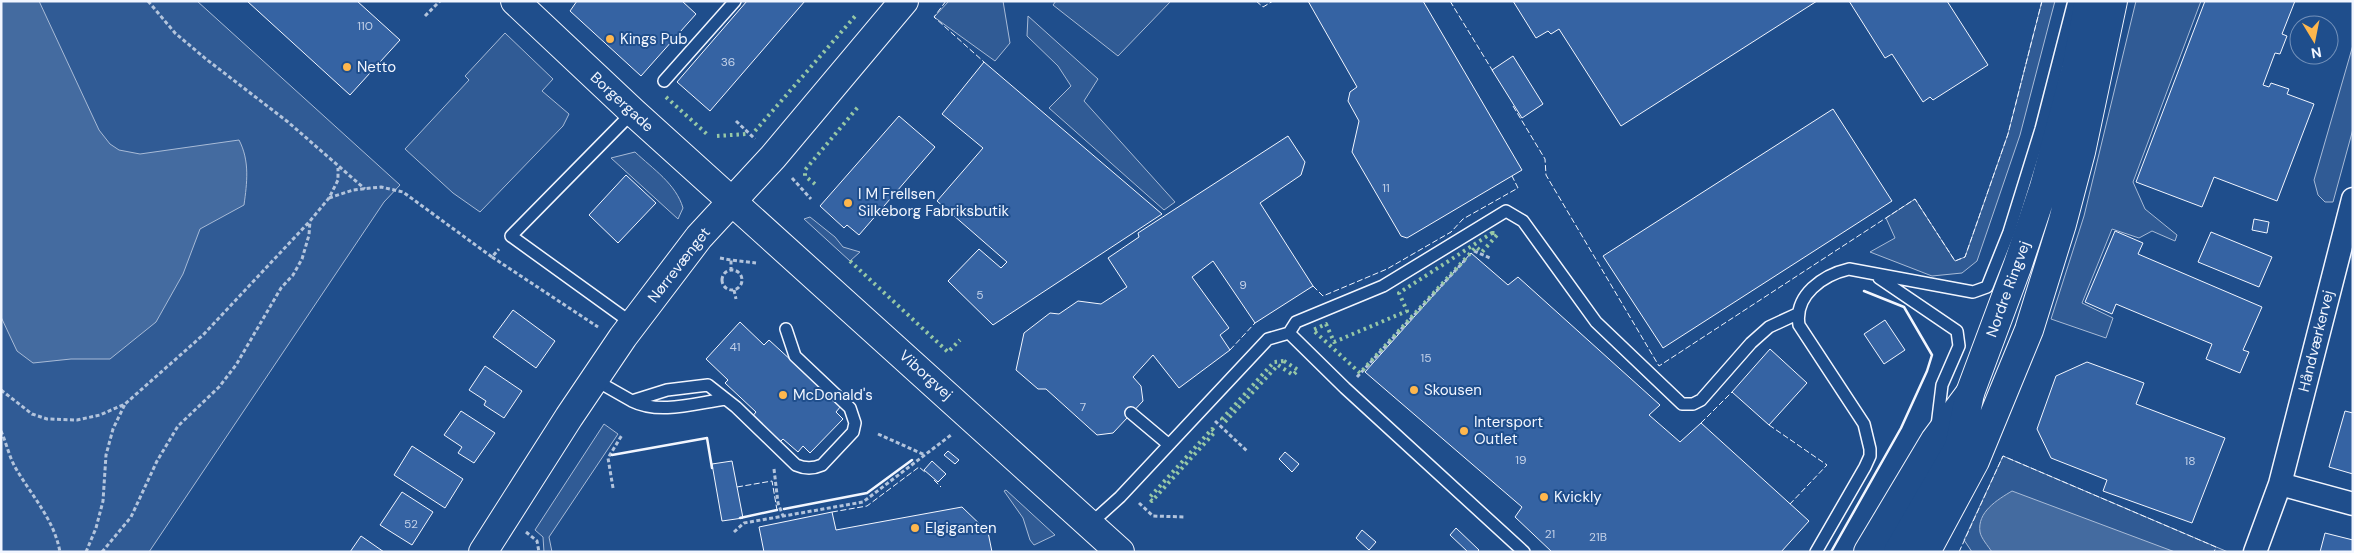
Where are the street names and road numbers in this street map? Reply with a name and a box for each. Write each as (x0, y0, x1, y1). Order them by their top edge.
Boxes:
street label: Borgergade (586, 67, 658, 137)
street label: Nørrevænget (643, 223, 715, 307)
street label: Nordre Ringvej (1981, 238, 2035, 340)
street label: Håndværkervej (2294, 288, 2338, 394)
street label: Viborgvej (895, 346, 957, 404)

